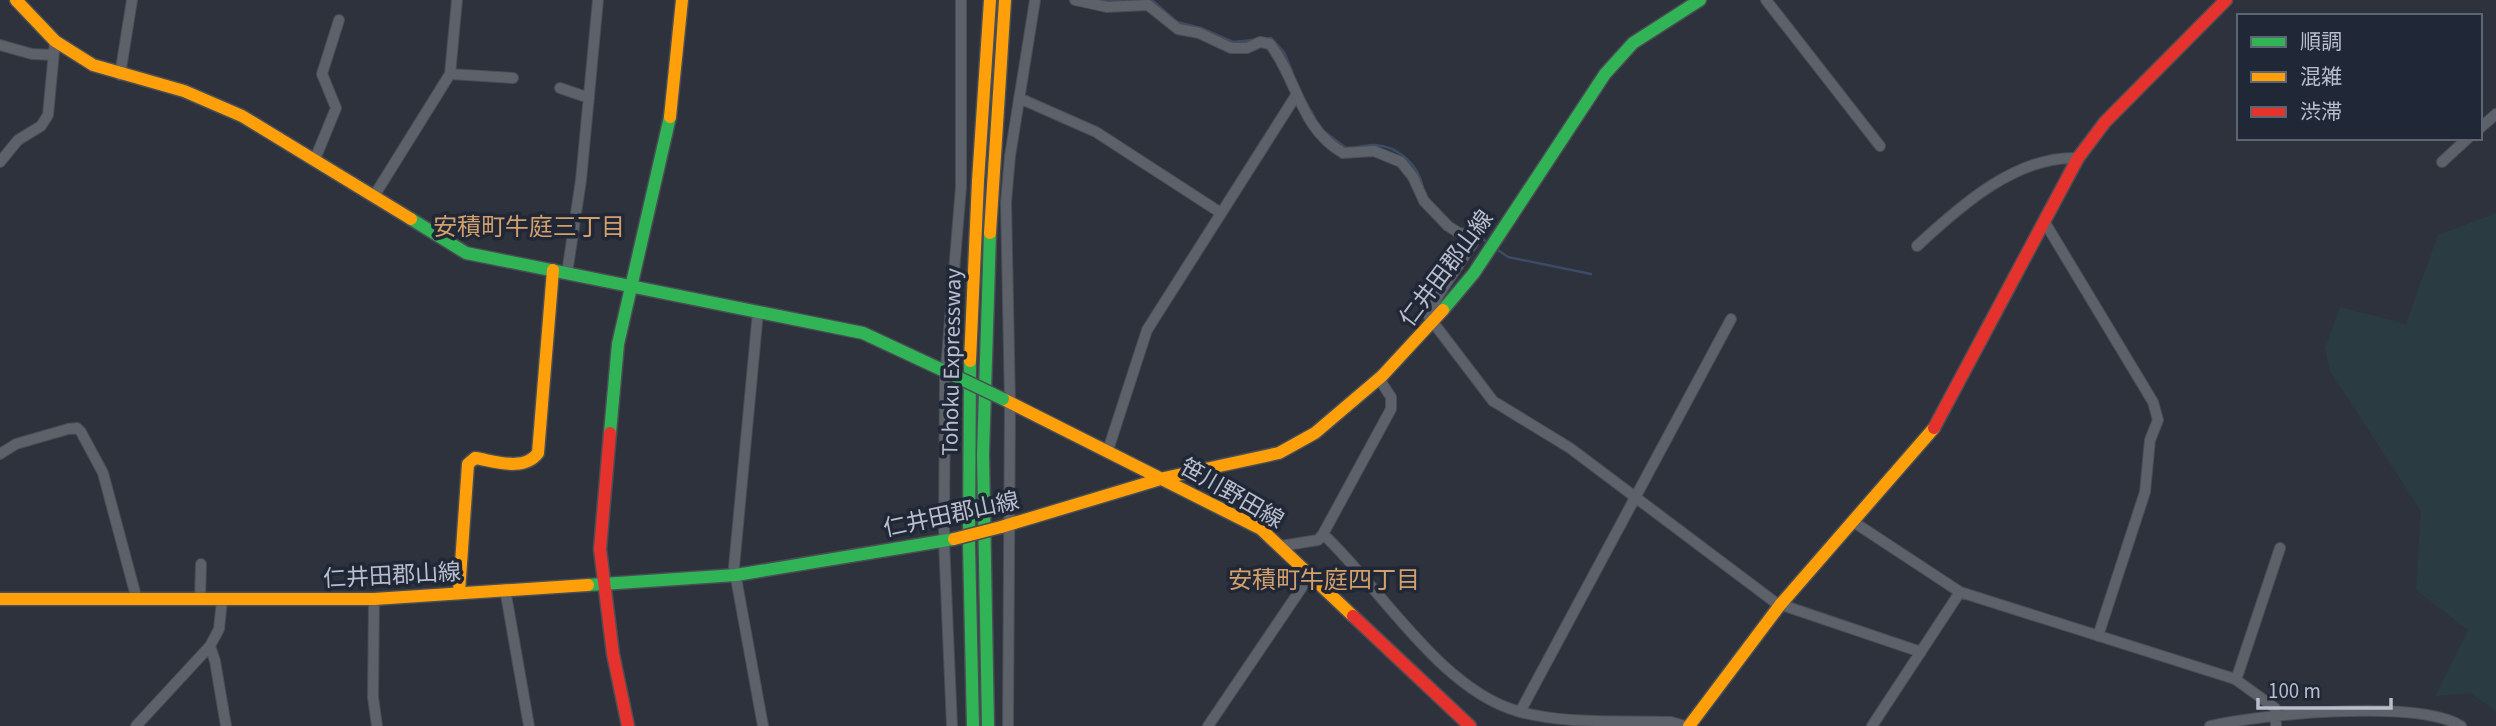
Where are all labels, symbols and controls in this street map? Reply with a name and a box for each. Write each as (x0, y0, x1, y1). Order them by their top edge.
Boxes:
legend (2237, 14, 2482, 140)
text: 順調 (2300, 27, 2342, 57)
text: 混雑 (2300, 62, 2342, 92)
text: 渋滞 (2300, 97, 2342, 127)
street label: 仁井田郡山線 (1392, 203, 1501, 333)
district label: 安積町牛庭三丁目 (433, 210, 625, 245)
street label: Tohoku Expressway (933, 268, 970, 456)
street label: 笹川野田線 (1174, 450, 1290, 536)
street label: 仁井田郡山線 (880, 484, 1022, 545)
street label: 仁井田郡山線 (322, 555, 462, 596)
district label: 安積町牛庭四丁目 (1228, 563, 1420, 598)
scale bar (2258, 666, 2391, 710)
text: 100 m (2268, 676, 2321, 706)

